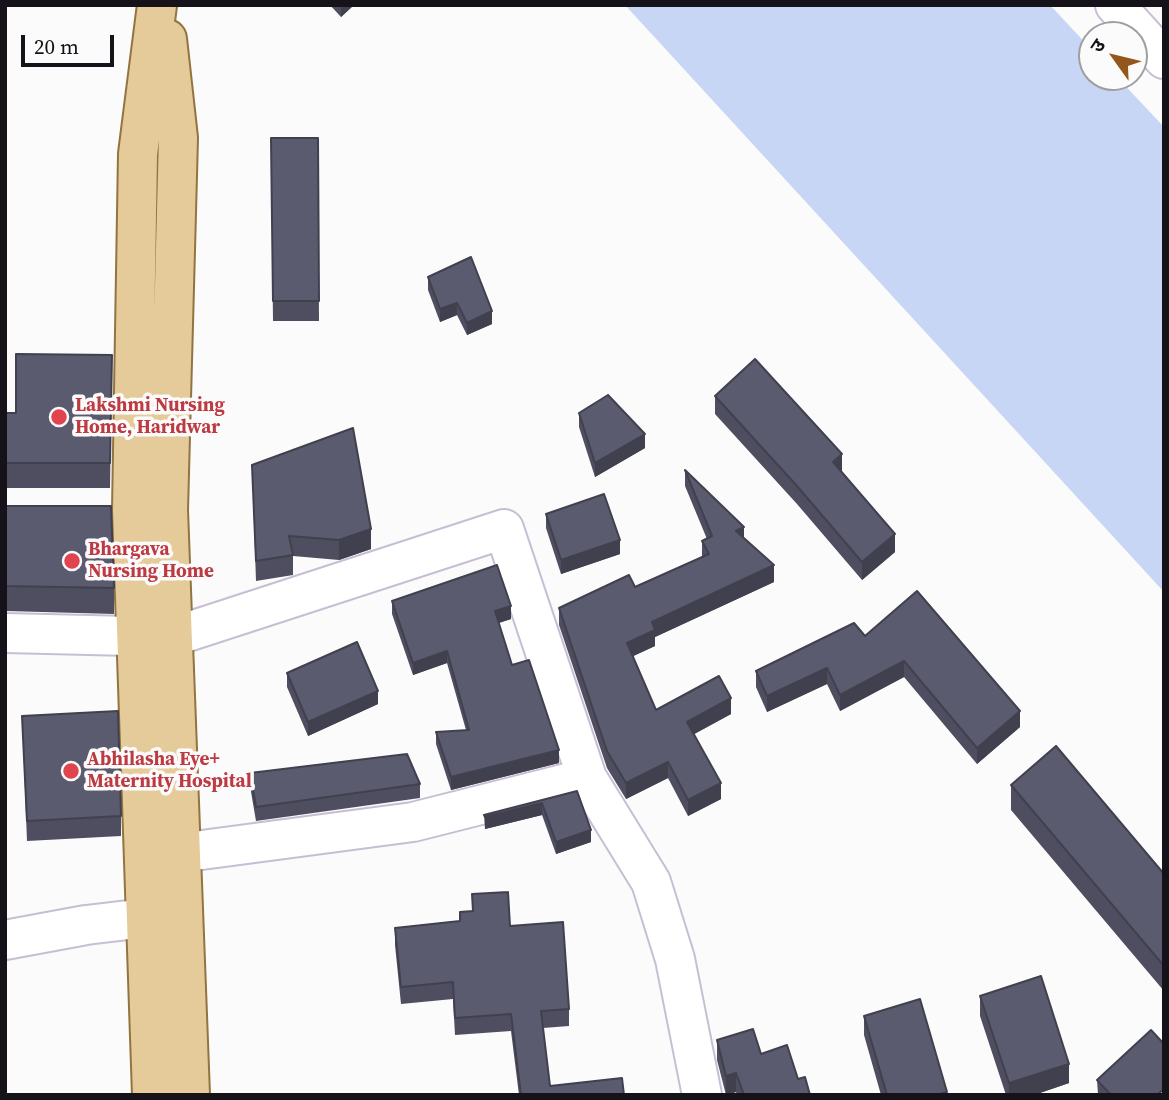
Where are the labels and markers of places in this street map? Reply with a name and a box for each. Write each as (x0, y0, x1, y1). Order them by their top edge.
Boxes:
place label: Lakshmi Nursing Home, Haridwar (75, 395, 225, 439)
marker: Lakshmi Nursing Home, Haridwar (49, 407, 69, 427)
place label: Bhargava Nursing Home (88, 539, 214, 583)
marker: Bhargava Nursing Home (62, 551, 82, 571)
place label: Abhilasha Eye+ Maternity Hospital (87, 749, 252, 793)
marker: Abhilasha Eye+ Maternity Hospital (61, 761, 81, 781)

